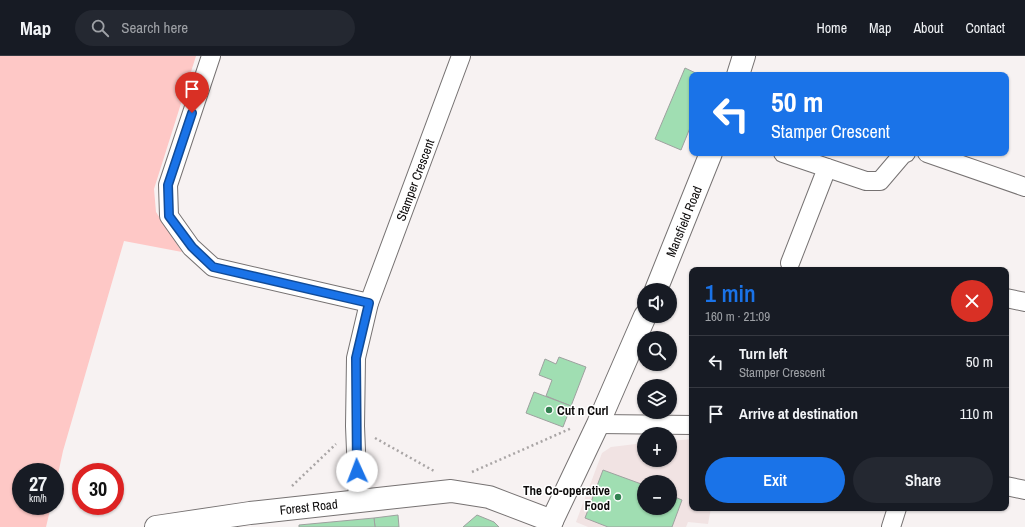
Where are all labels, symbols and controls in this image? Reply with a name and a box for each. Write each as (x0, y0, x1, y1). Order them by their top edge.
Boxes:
search box (75, 10, 355, 46)
text: Map (20, 15, 51, 41)
icon: search (89, 17, 111, 39)
text: Search here (121, 17, 188, 38)
text: Home (816, 19, 847, 37)
text: Map (869, 19, 891, 37)
text: About (913, 19, 943, 37)
text: Contact (965, 19, 1005, 37)
pin (175, 72, 209, 113)
icon: arrive (181, 78, 203, 100)
text: 50 m (771, 83, 823, 121)
icon: left (705, 88, 757, 140)
text: Stamper Crescent (771, 119, 890, 144)
street label: Stamper Crescent (392, 137, 438, 223)
street label: Mansfield Road (662, 184, 706, 259)
text: 1 min (705, 277, 756, 309)
button: close (951, 280, 993, 322)
map controls (637, 283, 677, 515)
button: sound (637, 283, 677, 323)
text: 160 m · 21:09 (705, 308, 770, 325)
button: search (637, 331, 677, 371)
text: Turn left (739, 343, 787, 364)
icon: left (705, 351, 727, 373)
text: 50 m (966, 351, 993, 372)
text: Stamper Crescent (739, 364, 825, 381)
button: layers (637, 379, 677, 419)
place label: Cut n Curl (557, 402, 609, 419)
icon: arrive (705, 403, 727, 425)
text: Arrive at destination (739, 403, 858, 424)
text: 110 m (960, 403, 993, 424)
marker: Cut n Curl (544, 405, 554, 415)
button: + (637, 427, 677, 467)
position arrow (336, 450, 378, 492)
button: Exit (705, 457, 845, 503)
button: Share (853, 457, 993, 503)
speed limit sign: 30 (72, 463, 124, 515)
text: 27 (29, 470, 47, 497)
button: − (637, 475, 677, 515)
place label: The Co-operative Food (523, 482, 610, 514)
text: km/h (29, 492, 47, 505)
marker: The Co-operative Food (613, 492, 623, 502)
street label: Forest Road (279, 495, 339, 519)

